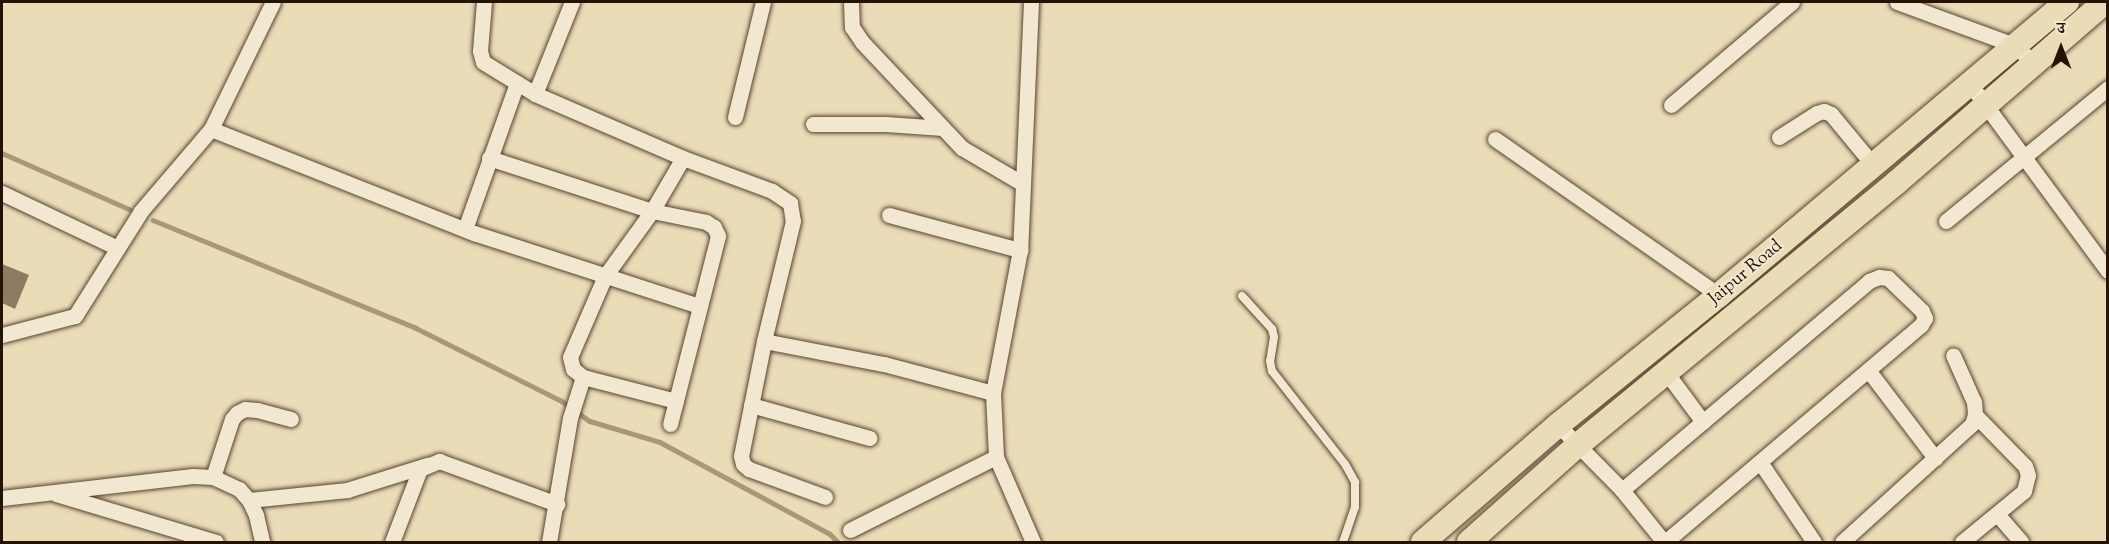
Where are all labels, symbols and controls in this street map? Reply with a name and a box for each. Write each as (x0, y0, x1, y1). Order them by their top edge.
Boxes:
north arrow (2031, 18, 2091, 78)
text: उ (2057, 18, 2065, 41)
street label: Jaipur Road (1705, 236, 1787, 310)

